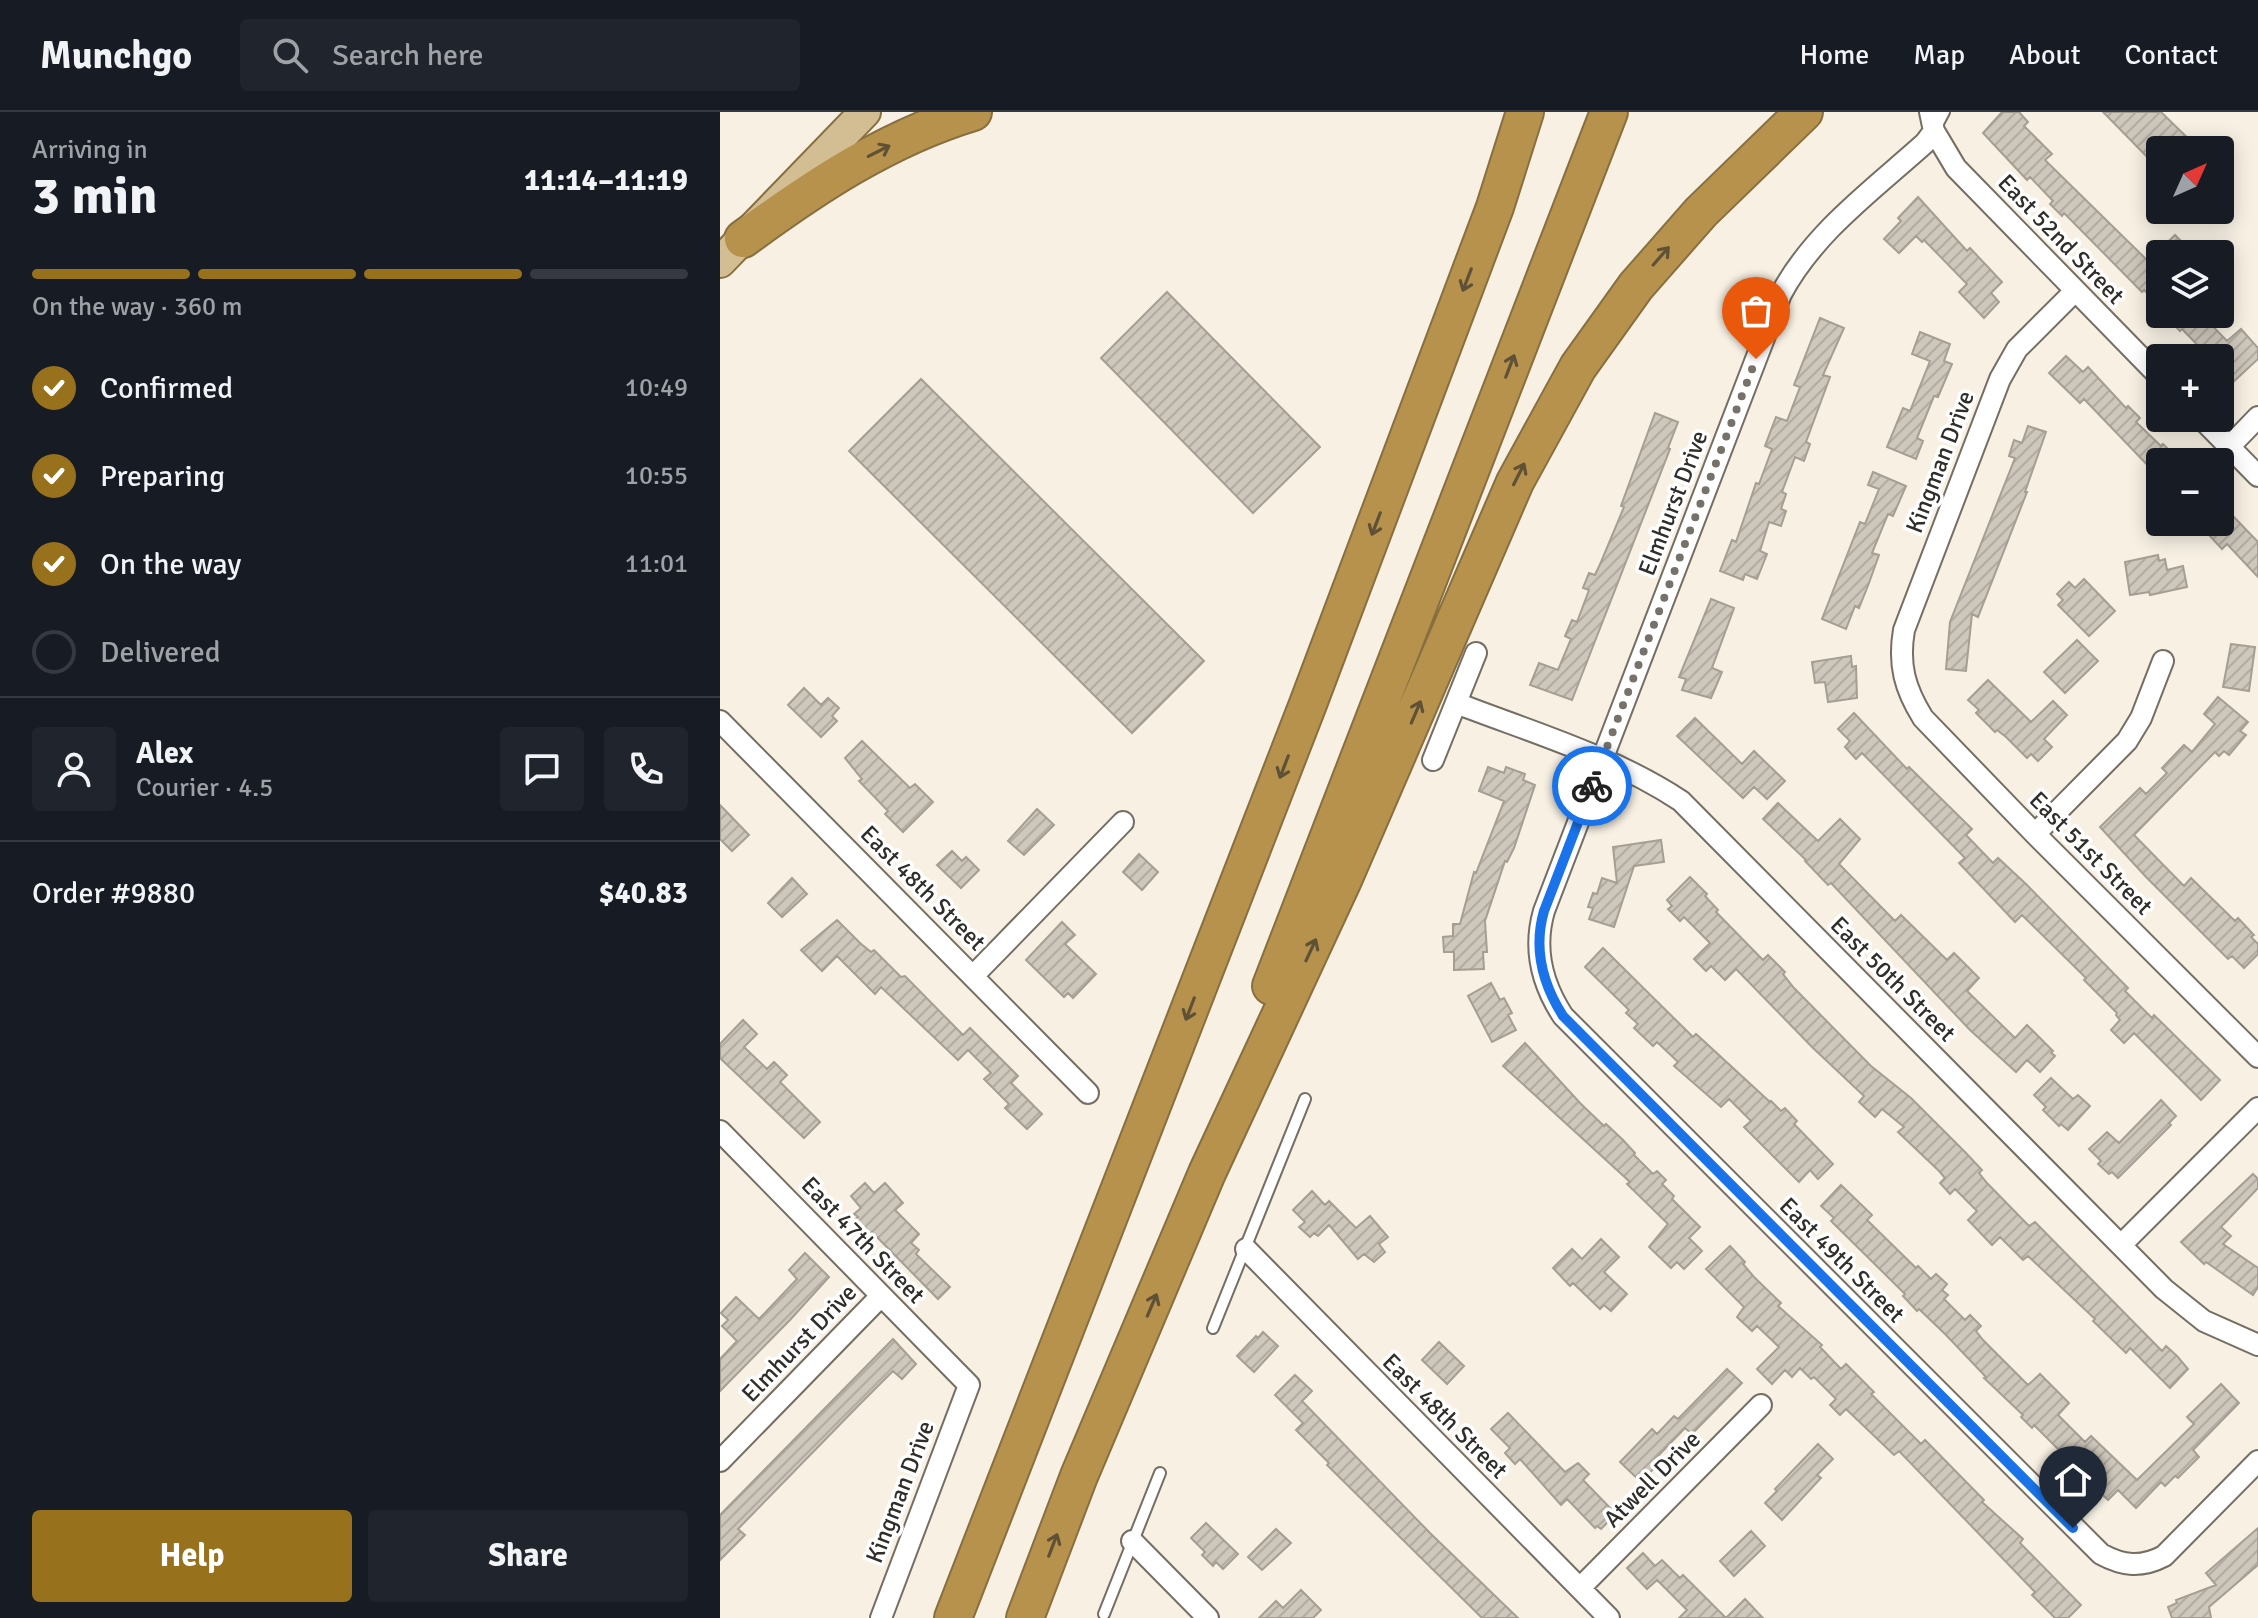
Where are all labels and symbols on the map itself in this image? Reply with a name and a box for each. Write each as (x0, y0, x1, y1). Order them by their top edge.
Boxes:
north arrow (2146, 136, 2234, 224)
one-way arrow (866, 142, 890, 158)
street label: East 52nd Street (1991, 168, 2131, 310)
one-way arrow (1652, 247, 1670, 267)
one-way arrow (1459, 267, 1473, 292)
pin (1722, 277, 1790, 359)
one-way arrow (1504, 354, 1519, 379)
street label: Kingman Drive (1899, 387, 1981, 537)
street label: Elmhurst Drive (1632, 426, 1714, 580)
one-way arrow (1512, 462, 1528, 486)
one-way arrow (1368, 511, 1382, 536)
one-way arrow (1409, 700, 1424, 725)
courier (1552, 746, 1632, 826)
one-way arrow (1276, 754, 1290, 779)
street label: East 51st Street (2023, 785, 2159, 921)
street label: East 48th Street (854, 819, 992, 957)
street label: East 50th Street (1824, 910, 1962, 1048)
one-way arrow (1304, 938, 1319, 962)
one-way arrow (1182, 996, 1196, 1021)
street label: East 47th Street (795, 1170, 931, 1310)
street label: East 49th Street (1773, 1191, 1911, 1329)
street label: Elmhurst Drive (735, 1278, 863, 1408)
one-way arrow (1145, 1293, 1160, 1317)
street label: East 48th Street (1376, 1347, 1514, 1485)
street label: Kingman Drive (859, 1417, 941, 1567)
street label: Atwell Drive (1597, 1424, 1707, 1534)
pin (2039, 1446, 2107, 1528)
one-way arrow (1047, 1533, 1061, 1558)

